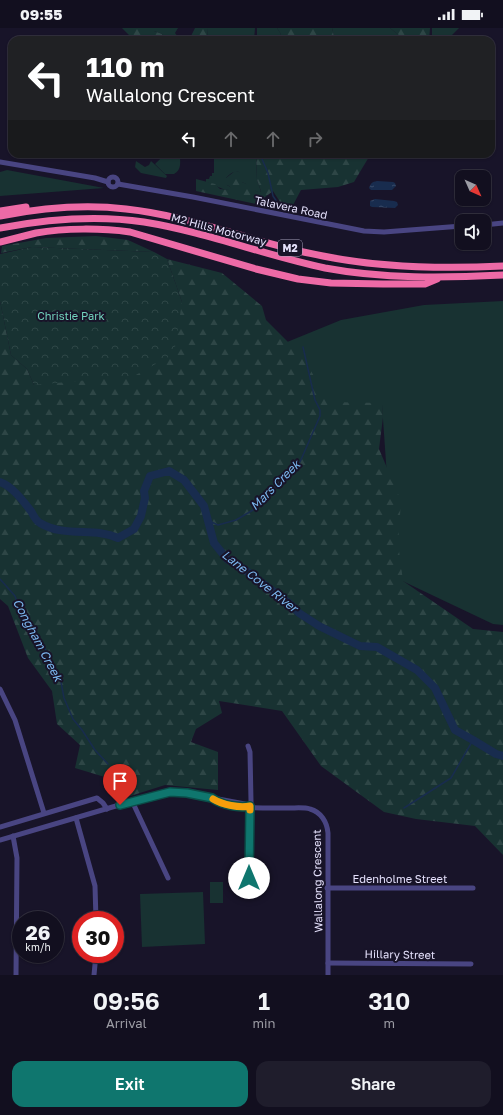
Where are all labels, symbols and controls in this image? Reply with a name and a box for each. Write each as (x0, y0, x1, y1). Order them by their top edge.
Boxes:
text: 09:55 (20, 5, 62, 23)
text: 110 m (86, 50, 165, 83)
icon: left (20, 52, 72, 104)
text: Wallalong Crescent (86, 84, 255, 106)
icon: left (178, 128, 200, 150)
icon: ahead (220, 128, 242, 150)
icon: ahead (262, 128, 284, 150)
icon: right (304, 128, 326, 150)
north arrow (455, 170, 491, 206)
map controls (455, 170, 491, 250)
street label: Talavera Road (253, 193, 329, 221)
street label: M2 Hills Motorway (170, 210, 268, 248)
button: sound (455, 214, 491, 250)
road number: M2 (278, 240, 302, 256)
park label: Christie Park (37, 309, 105, 322)
water label: Mars Creek (247, 456, 304, 513)
water label: Lane Cove River (219, 547, 303, 617)
water label: Congham Creek (10, 596, 67, 685)
pin (103, 764, 137, 805)
icon: arrive (109, 770, 131, 792)
street label: Wallalong Crescent (310, 829, 324, 933)
position arrow (228, 857, 270, 899)
street label: Edenholme Street (353, 872, 447, 885)
speed limit sign: 30 (72, 911, 124, 963)
text: 26 (26, 920, 50, 944)
text: km/h (25, 941, 51, 953)
street label: Hillary Street (365, 947, 435, 961)
text: 09:56 (93, 986, 160, 1015)
text: 1 (258, 986, 270, 1015)
text: 310 (368, 986, 410, 1015)
text: Arrival (106, 1015, 147, 1031)
text: min (253, 1015, 276, 1031)
text: m (384, 1015, 395, 1031)
button: Exit (12, 1061, 248, 1107)
button: Share (256, 1061, 491, 1107)

